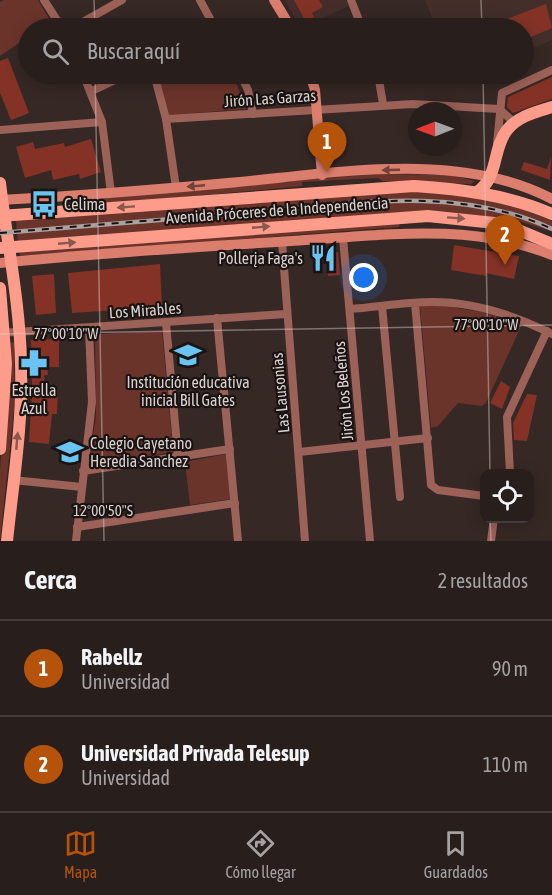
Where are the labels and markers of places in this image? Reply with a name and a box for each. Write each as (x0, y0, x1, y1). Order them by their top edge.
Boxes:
pin: 1 (308, 122, 346, 172)
bus stop icon: Celima (29, 189, 59, 219)
place label: Celima (64, 195, 105, 213)
pin: 2 (486, 216, 524, 265)
restaurant icon: Pollerįa Faga's (308, 243, 338, 273)
place label: Pollerįa Faga's (218, 249, 303, 268)
school or university icon: Institución educativa inicial Bill Gates (173, 340, 203, 370)
pharmacy icon: Estrella Azul (19, 348, 49, 378)
place label: Institución educativa inicial Bill Gates (126, 373, 250, 409)
place label: Estrella Azul (12, 381, 56, 417)
place label: Colegio Cayetano Heredia Sanchez (90, 434, 192, 470)
school or university icon: Colegio Cayetano Heredia Sanchez (55, 437, 85, 467)

